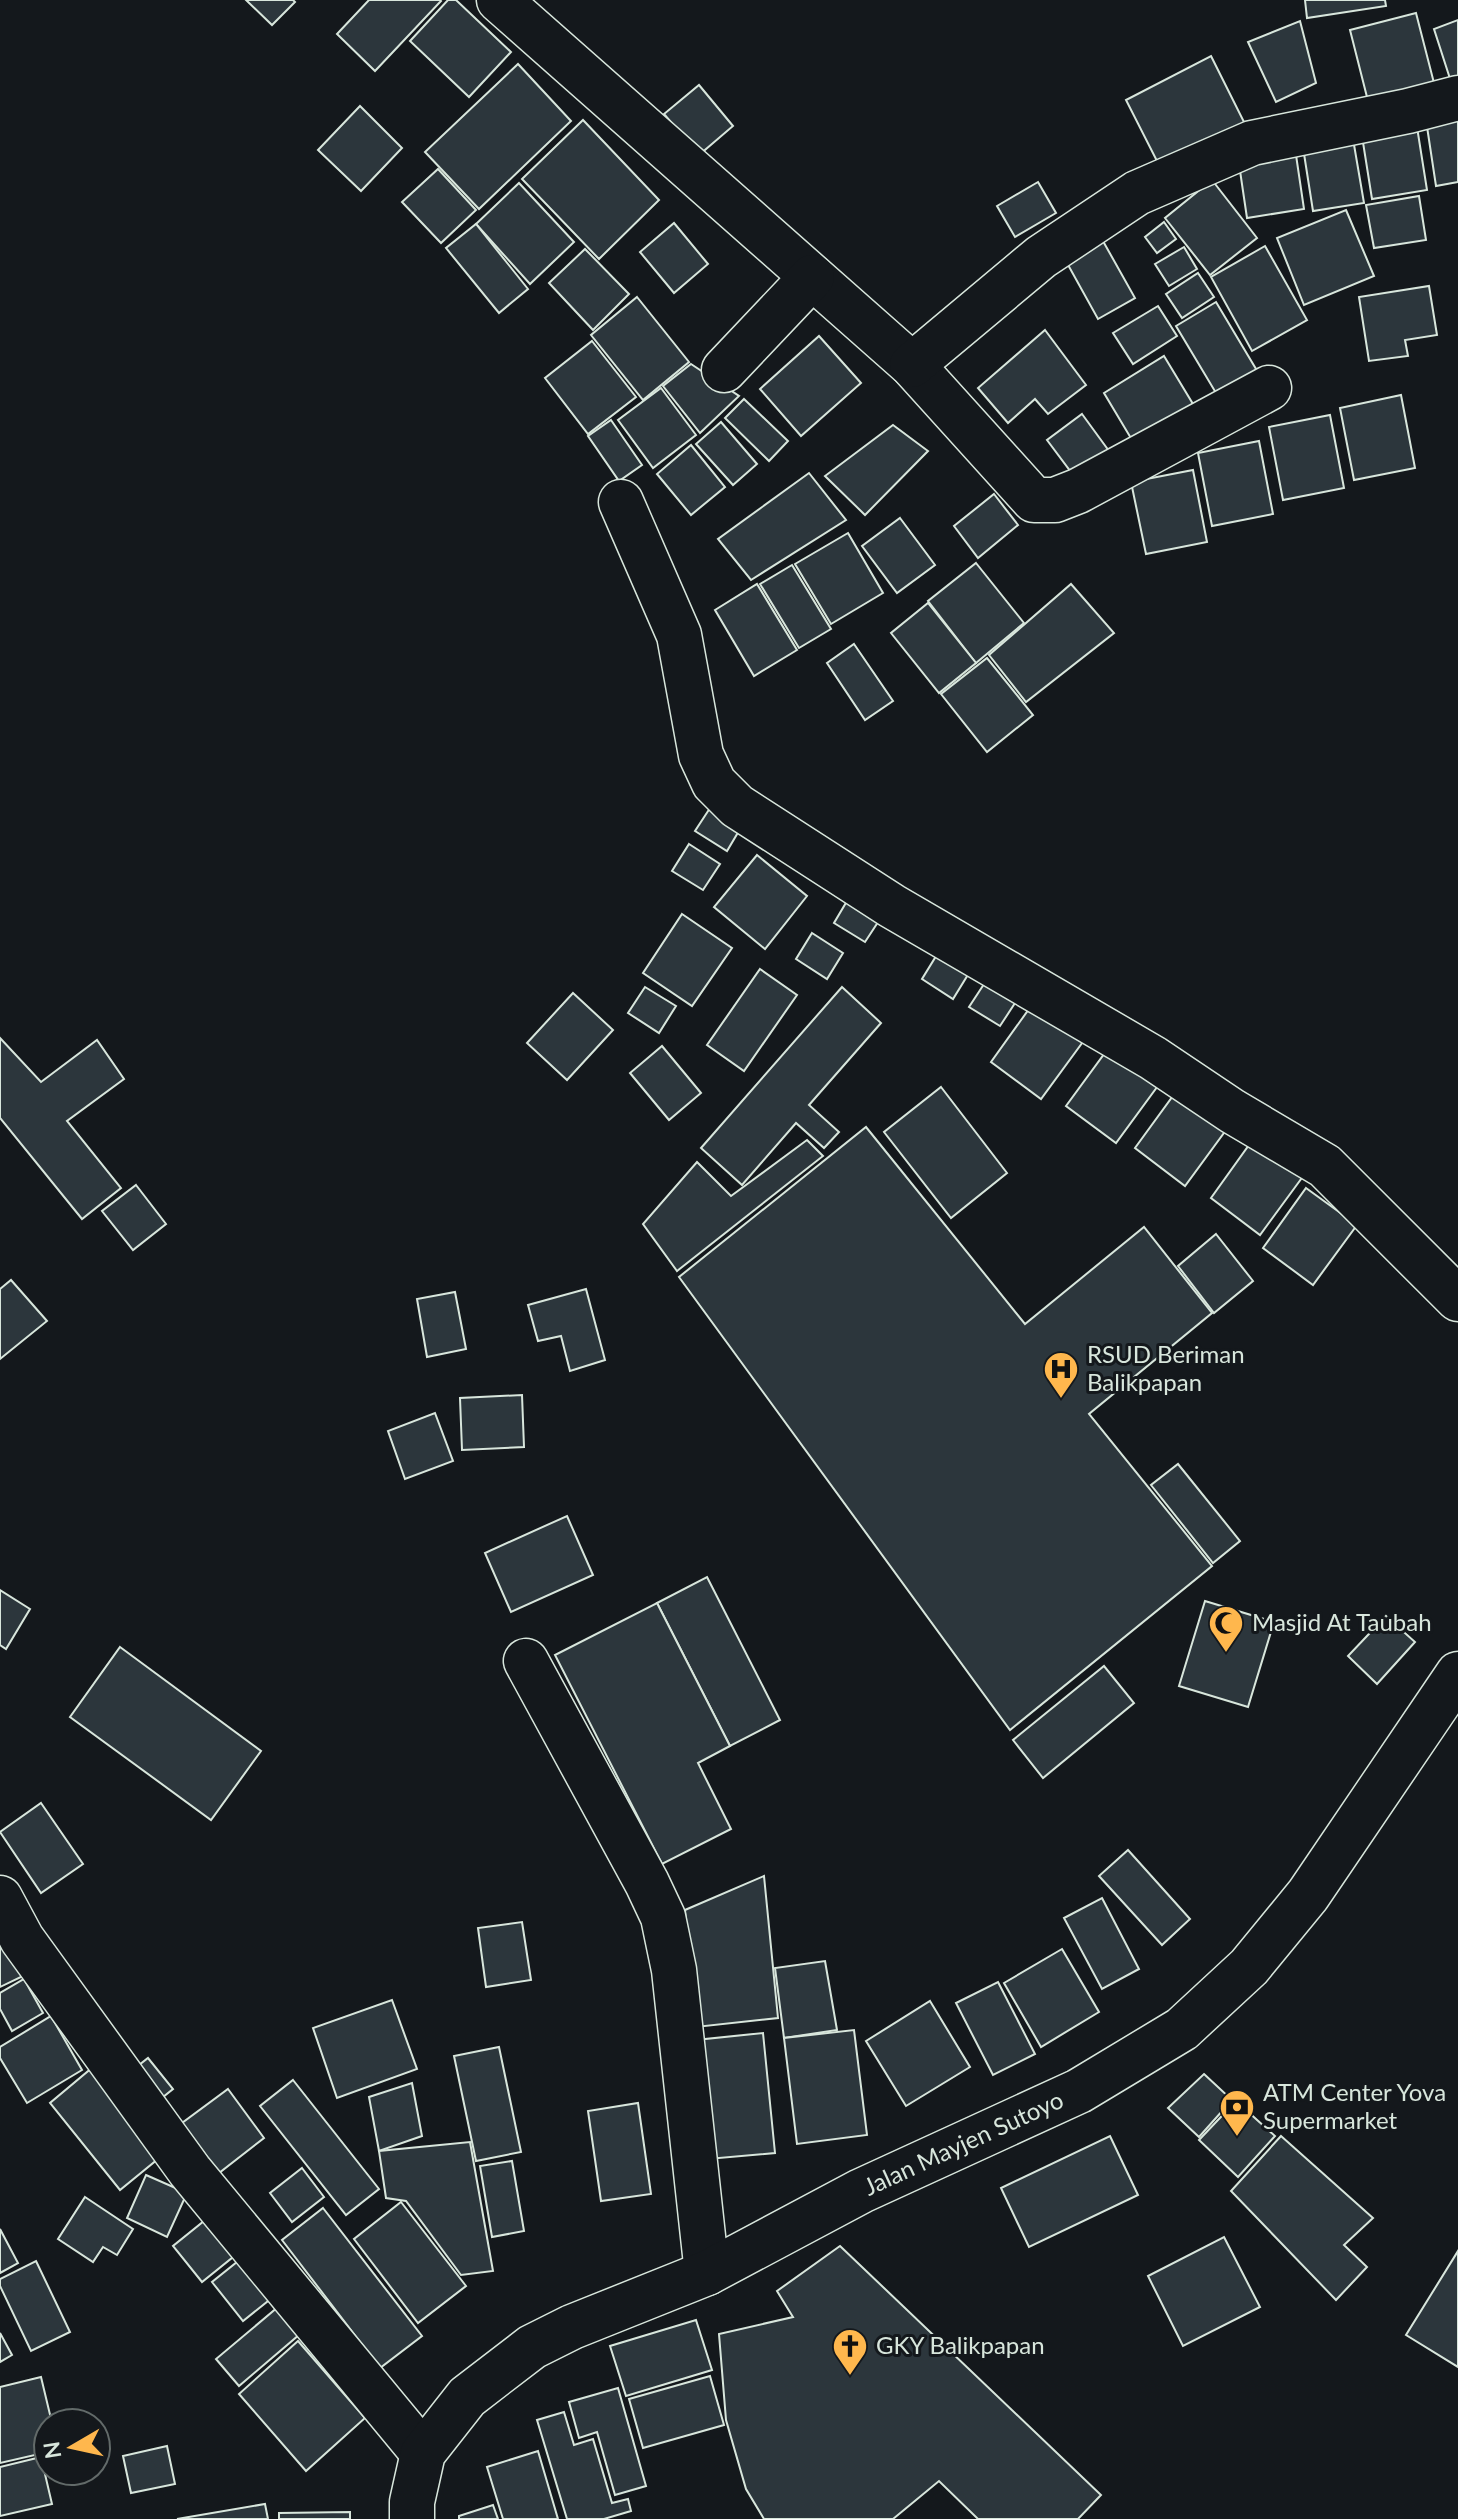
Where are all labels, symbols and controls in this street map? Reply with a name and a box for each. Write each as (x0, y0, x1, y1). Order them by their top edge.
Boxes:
place label: RSUD Beriman Balikpapan (1087, 1339, 1245, 1396)
hospital icon: RSUD Beriman Balikpapan (1042, 1350, 1080, 1400)
mosque icon: Masjid At Taubah (1207, 1604, 1245, 1654)
place label: Masjid At Taubah (1252, 1607, 1432, 1636)
place label: ATM Center Yova Supermarket (1263, 2077, 1446, 2134)
street label: Jalan Mayjen Sutoyo (859, 2084, 1067, 2201)
bank icon: ATM Center Yova Supermarket (1218, 2088, 1256, 2138)
church icon: GKY Balikpapan (831, 2327, 869, 2377)
place label: GKY Balikpapan (876, 2330, 1045, 2359)
north arrow (32, 2407, 112, 2487)
text: N (37, 2440, 66, 2461)

